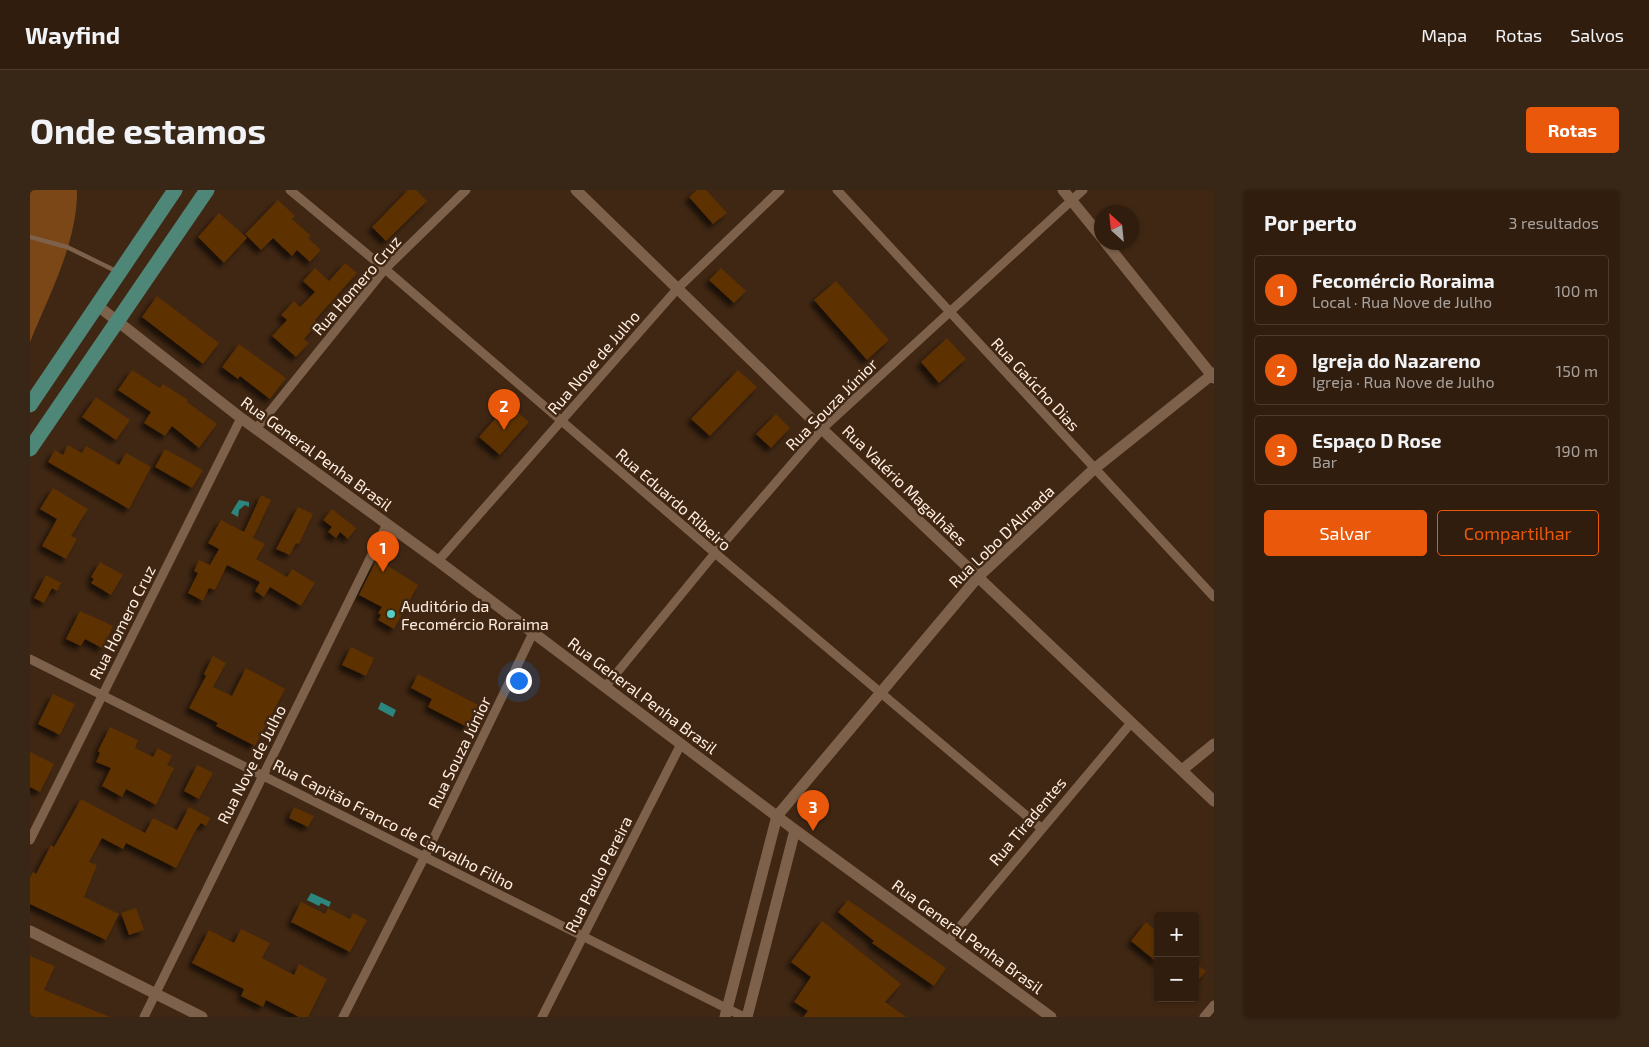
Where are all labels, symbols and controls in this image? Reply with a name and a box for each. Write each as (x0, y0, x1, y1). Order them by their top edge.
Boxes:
text: Wayfind (25, 20, 120, 49)
text: Mapa (1421, 24, 1467, 46)
text: Rotas (1495, 24, 1542, 46)
text: Salvos (1570, 24, 1624, 46)
button: Rotas (1526, 107, 1619, 153)
text: Onde estamos (30, 109, 266, 151)
north arrow (1094, 205, 1139, 250)
text: Por perto (1264, 210, 1357, 235)
text: 3 resultados (1509, 213, 1599, 232)
street label: Rua Homero Cruz (308, 231, 404, 339)
text: Fecomércio Roraima (1312, 269, 1495, 292)
text: 1 (1278, 281, 1284, 300)
text: 100 m (1555, 281, 1598, 300)
text: Local · Rua Nove de Julho (1312, 292, 1492, 311)
street label: Rua Nove de Julho (543, 306, 643, 418)
street label: Rua Gaúcho Dias (988, 333, 1084, 435)
text: Igreja do Nazareno (1312, 349, 1481, 372)
street label: Rua Souza Júnior (781, 354, 881, 454)
text: 2 (1276, 361, 1286, 380)
text: 150 m (1556, 361, 1598, 380)
text: Igreja · Rua Nove de Julho (1312, 372, 1495, 391)
pin: 2 (488, 389, 520, 430)
street label: Rua General Penha Brasil (238, 392, 396, 514)
street label: Rua Valério Magalhães (839, 421, 971, 549)
text: Espaço D Rose (1312, 429, 1441, 452)
text: 3 (1276, 441, 1286, 460)
text: 190 m (1555, 441, 1598, 460)
street label: Rua Eduardo Ribeiro (613, 444, 735, 554)
text: Bar (1312, 452, 1337, 471)
street label: Rua Lobo D'Almada (944, 481, 1058, 591)
button: Salvar (1264, 510, 1427, 556)
button: Compartilhar (1437, 510, 1599, 556)
pin: 1 (367, 531, 399, 572)
street label: Rua Homero Cruz (85, 562, 159, 682)
place label: Auditório da Fecomércio Roraima (401, 596, 549, 633)
marker: Auditório da Fecomércio Roraima (385, 608, 397, 620)
street label: Rua General Penha Brasil (565, 633, 722, 757)
your location (506, 668, 532, 694)
street label: Rua Souza Júnior (424, 692, 495, 811)
street label: Rua Nove de Julho (213, 701, 289, 827)
street label: Rua Capitão Franco de Carvalho Filho (270, 755, 518, 893)
street label: Rua Tiradentes (985, 773, 1069, 869)
pin: 3 (797, 790, 829, 831)
street label: Rua Paulo Pereira (560, 813, 636, 935)
street label: Rua General Penha Brasil (889, 875, 1047, 997)
map controls (1154, 912, 1199, 1002)
button: + (1154, 912, 1199, 957)
button: − (1154, 957, 1199, 1002)

